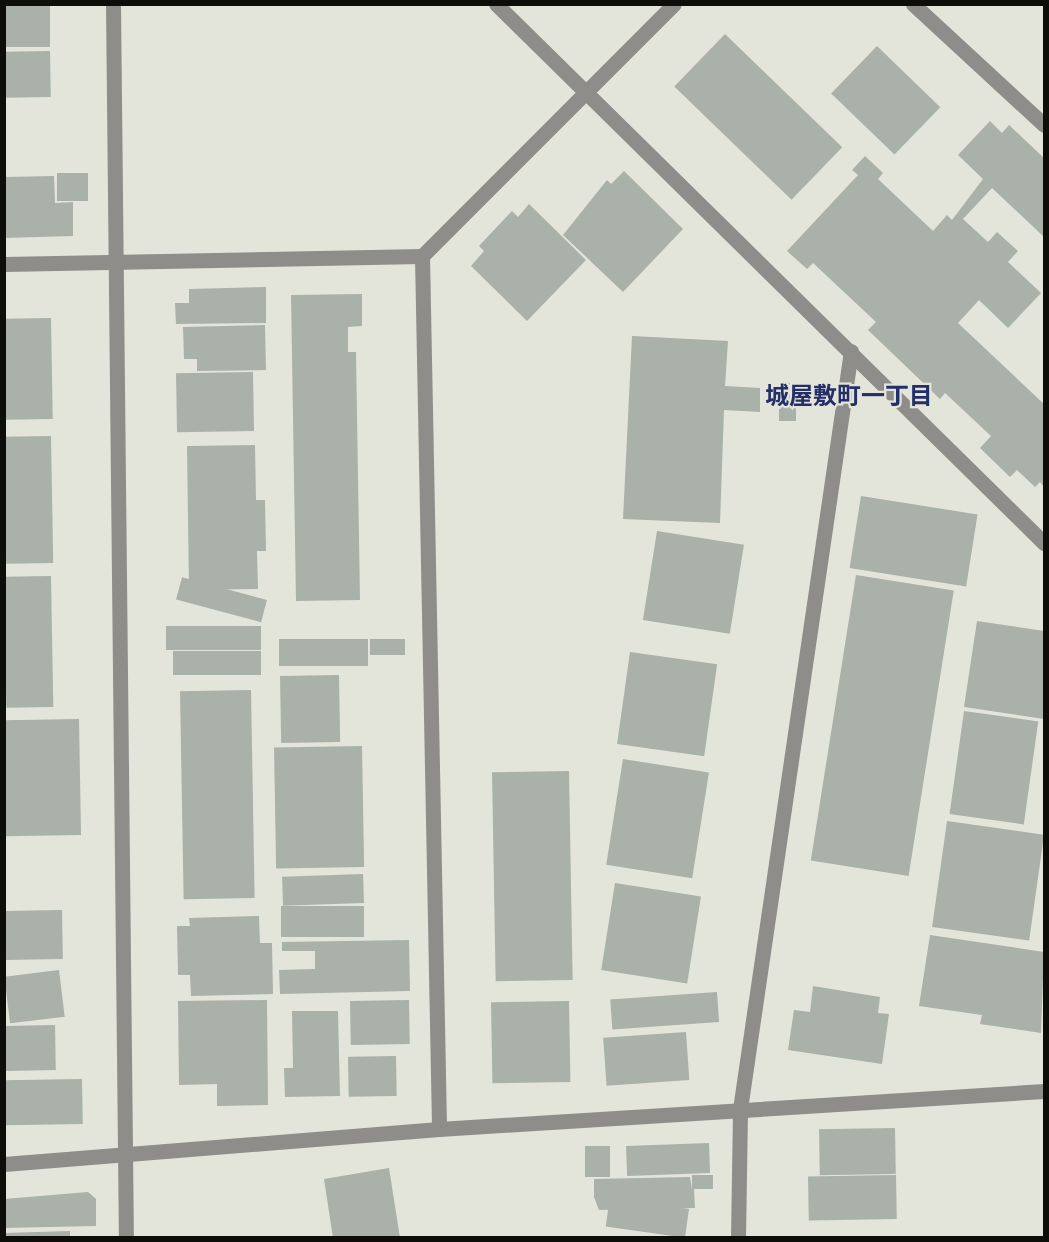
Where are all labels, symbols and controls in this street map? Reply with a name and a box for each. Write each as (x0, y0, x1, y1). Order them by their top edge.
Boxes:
district label: 城屋敷町一丁目 (765, 383, 933, 411)

